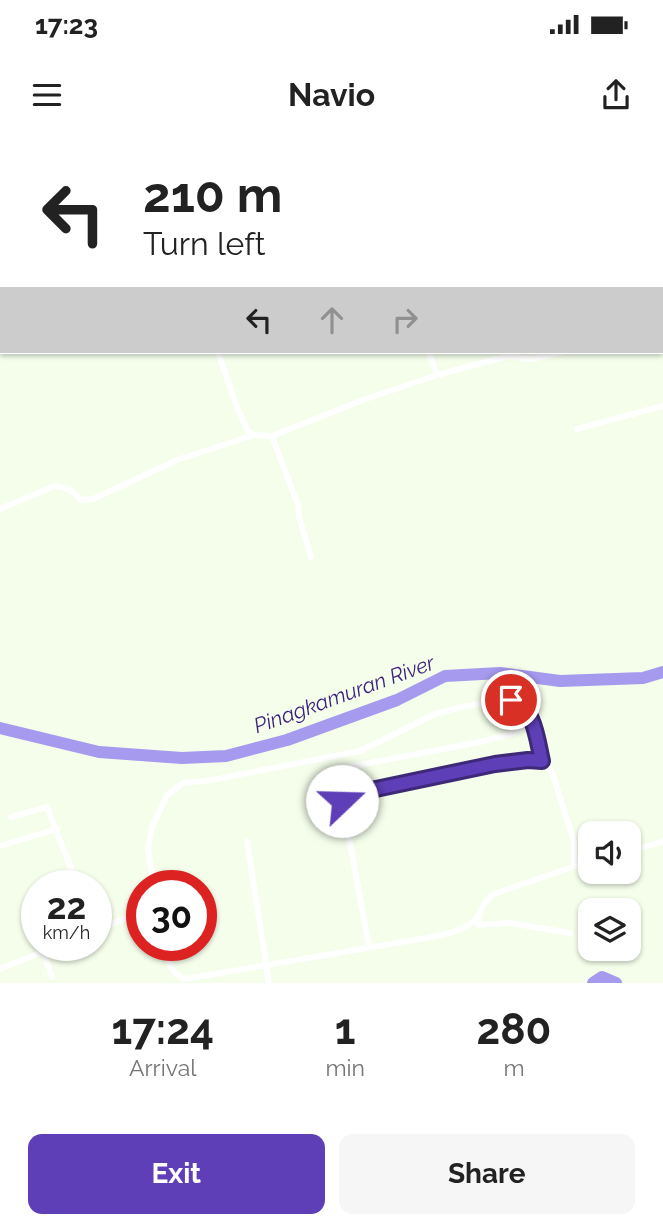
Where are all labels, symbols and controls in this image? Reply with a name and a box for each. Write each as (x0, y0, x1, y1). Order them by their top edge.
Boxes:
text: 17:23 (35, 10, 98, 40)
icon: menu (28, 76, 66, 114)
text: Navio (288, 76, 375, 113)
icon: share (597, 76, 635, 114)
text: 210 m (143, 166, 282, 223)
icon: left (28, 168, 119, 259)
text: Turn left (143, 225, 265, 262)
icon: left (240, 301, 278, 339)
icon: ahead (313, 301, 351, 339)
icon: right (386, 301, 424, 339)
water label: Pinagkamuran River (250, 649, 438, 738)
pin (481, 670, 541, 730)
icon: arrive (492, 681, 530, 719)
position arrow (305, 764, 379, 838)
map controls (578, 821, 641, 961)
button: sound (578, 821, 641, 884)
speed limit sign: 30 (126, 870, 217, 961)
text: 22 (47, 886, 86, 927)
button: layers (578, 898, 641, 961)
text: km/h (43, 922, 90, 943)
text: 17:24 (112, 1005, 214, 1054)
text: 1 (335, 1005, 356, 1054)
text: 280 (477, 1005, 551, 1054)
text: Arrival (129, 1054, 196, 1081)
text: min (325, 1054, 365, 1081)
text: m (503, 1054, 525, 1081)
button: Exit (28, 1134, 325, 1214)
button: Share (339, 1134, 635, 1214)

